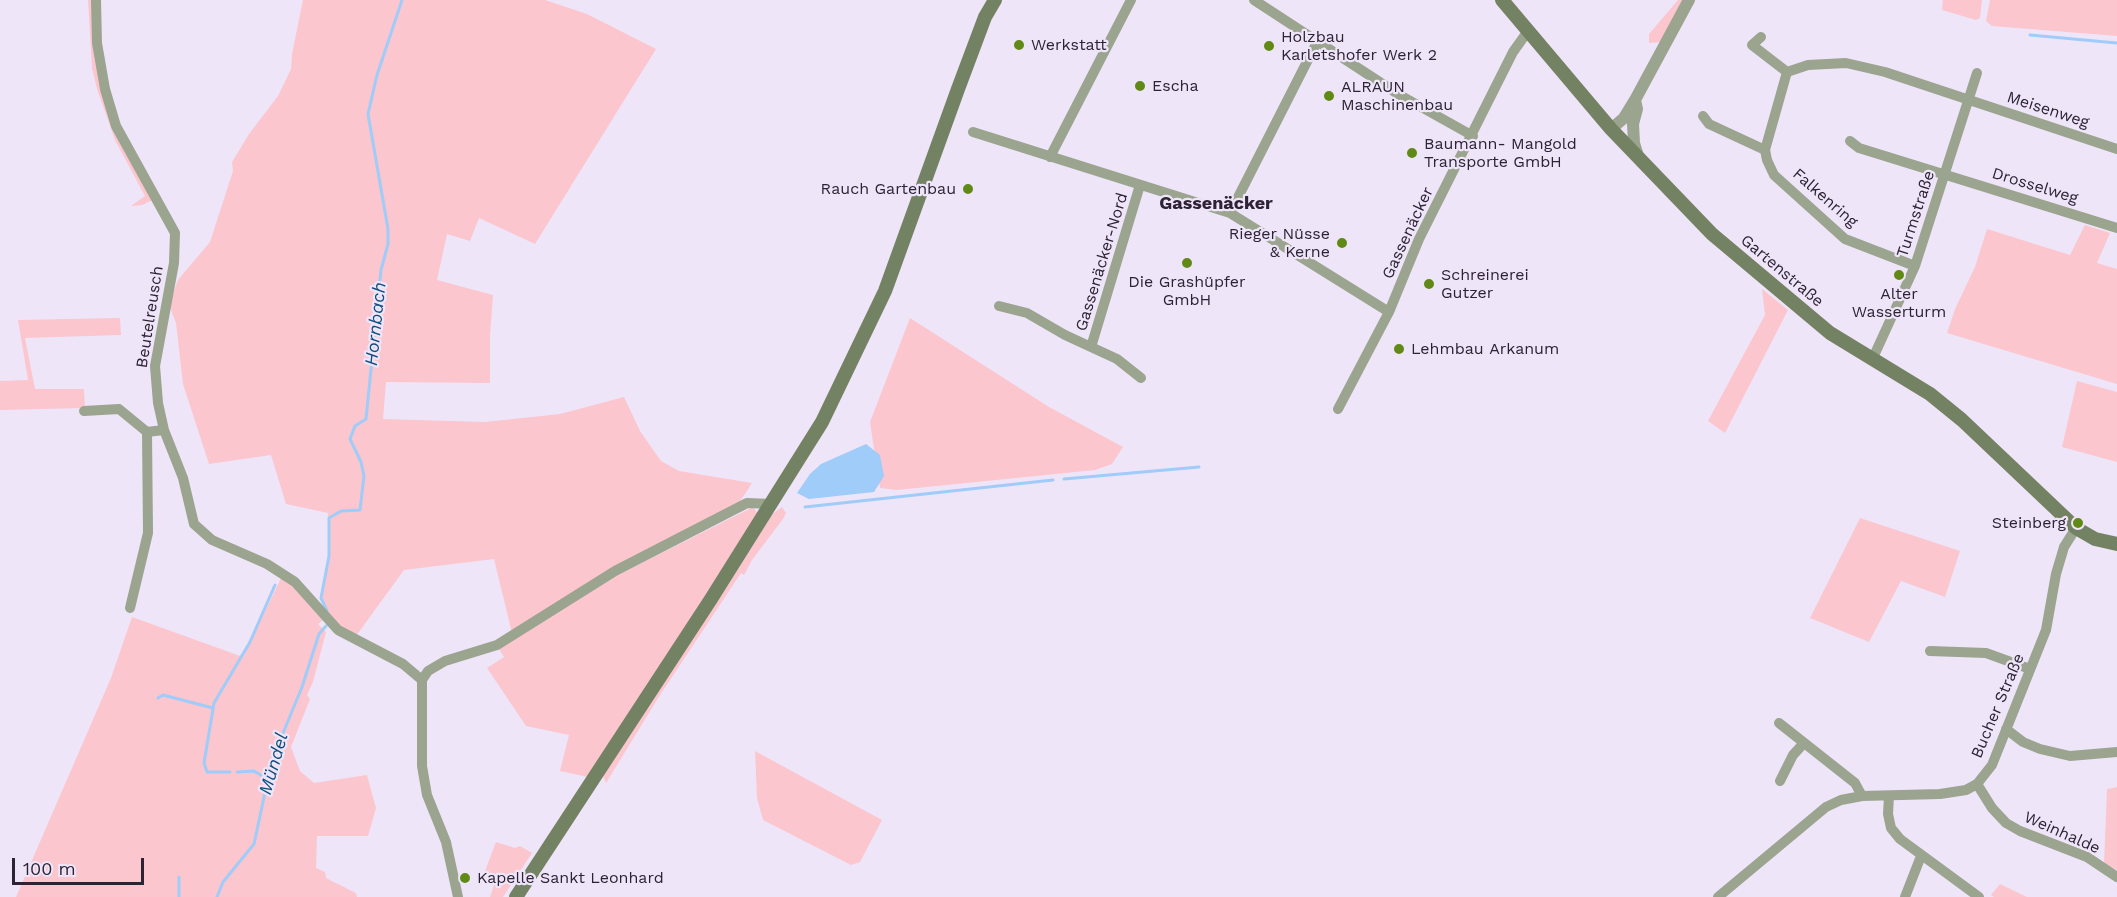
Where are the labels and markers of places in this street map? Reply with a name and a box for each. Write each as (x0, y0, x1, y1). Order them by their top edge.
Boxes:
place label: Holzbau Karletshofer Werk 2 (1281, 27, 1437, 65)
place label: Werkstatt (1031, 35, 1107, 55)
marker: Werkstatt (1012, 38, 1026, 52)
marker: Holzbau Karletshofer Werk 2 (1262, 39, 1276, 53)
place label: Escha (1152, 76, 1199, 96)
place label: ALRAUN Maschinenbau (1341, 77, 1453, 115)
marker: Escha (1133, 79, 1147, 93)
marker: ALRAUN Maschinenbau (1322, 89, 1336, 103)
place label: Baumann- Mangold Transporte GmbH (1424, 134, 1577, 172)
marker: Baumann- Mangold Transporte GmbH (1405, 146, 1419, 160)
place label: Rauch Gartenbau (821, 179, 956, 199)
marker: Rauch Gartenbau (961, 182, 975, 196)
place label: Rieger Nüsse & Kerne (1229, 224, 1330, 262)
marker: Rieger Nüsse & Kerne (1335, 236, 1349, 250)
marker: Die Grashüpfer GmbH (1180, 256, 1194, 270)
place label: Schreinerei Gutzer (1441, 265, 1529, 303)
marker: Alter Wasserturm (1892, 268, 1906, 282)
place label: Die Grashüpfer GmbH (1128, 272, 1246, 310)
marker: Schreinerei Gutzer (1422, 277, 1436, 291)
place label: Alter Wasserturm (1852, 284, 1946, 322)
place label: Lehmbau Arkanum (1411, 339, 1559, 359)
marker: Lehmbau Arkanum (1392, 342, 1406, 356)
place label: Steinberg (1992, 513, 2066, 533)
marker: Steinberg (2071, 516, 2085, 530)
place label: Kapelle Sankt Leonhard (477, 868, 664, 888)
marker: Kapelle Sankt Leonhard (458, 871, 472, 885)

